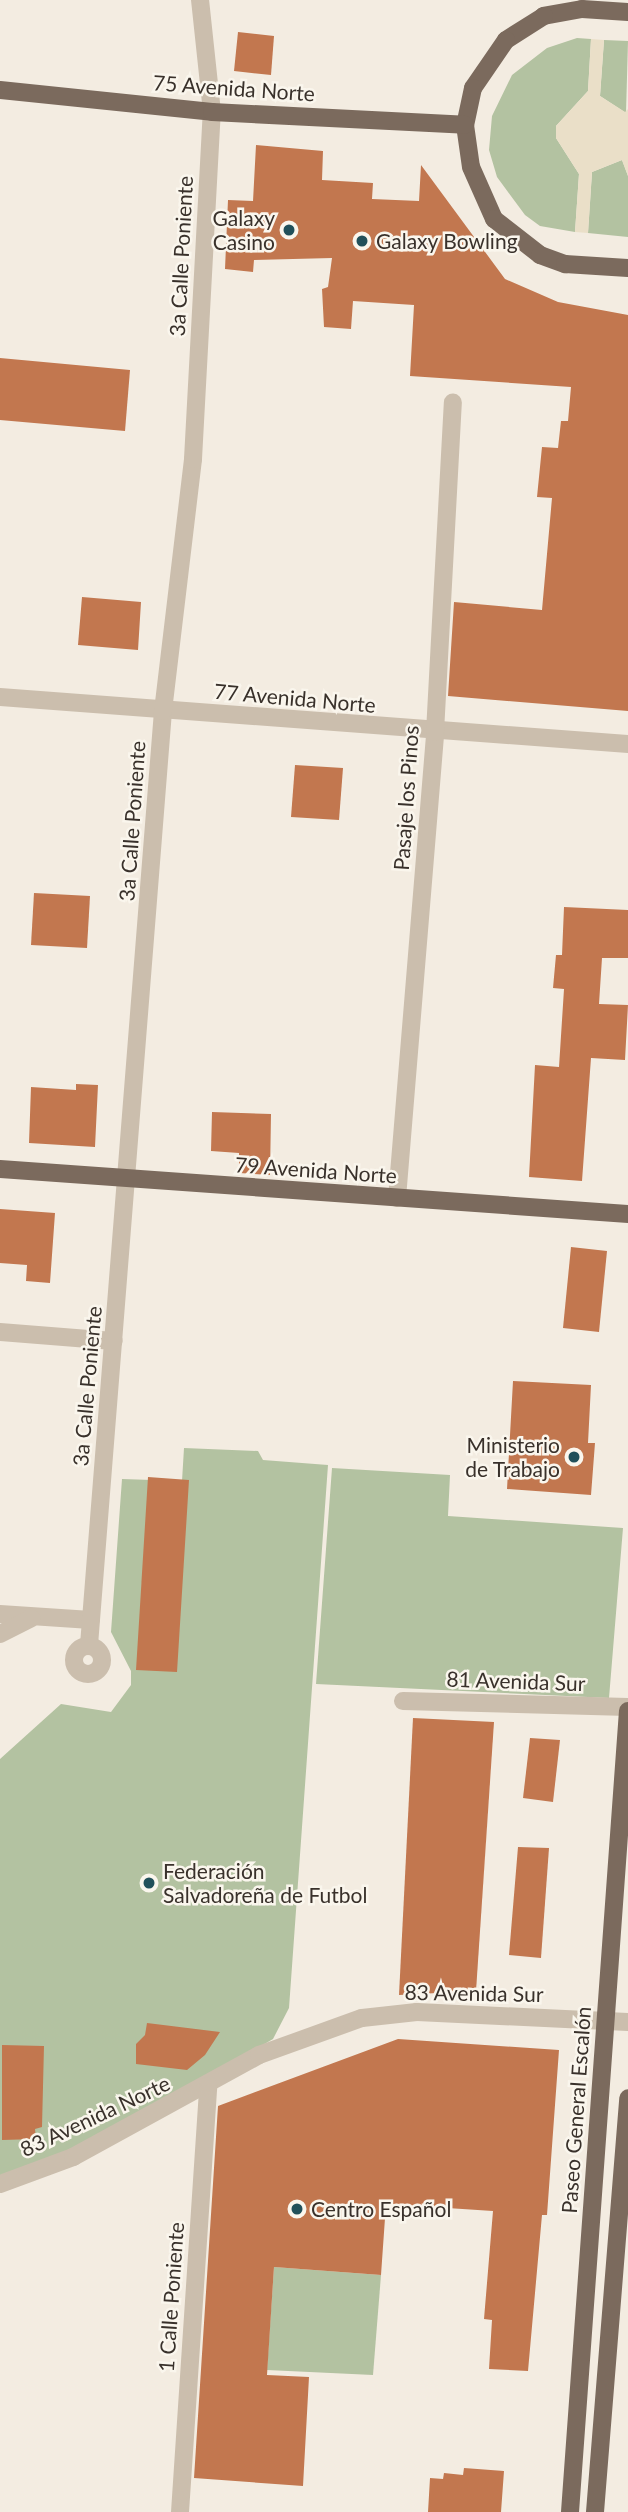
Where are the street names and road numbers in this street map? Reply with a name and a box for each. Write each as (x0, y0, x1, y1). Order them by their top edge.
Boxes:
street label: 75 Avenida Norte (152, 70, 316, 106)
street label: 3a Calle Poniente (164, 175, 198, 337)
street label: 77 Avenida Norte (213, 678, 377, 718)
street label: Pasaje los Pinos (388, 725, 424, 871)
street label: 3a Calle Poniente (114, 740, 150, 902)
street label: 79 Avenida Norte (234, 1152, 398, 1188)
street label: 3a Calle Poniente (67, 1305, 107, 1467)
street label: 81 Avenida Sur (446, 1666, 586, 1696)
street label: 83 Avenida Sur (404, 1979, 544, 2007)
street label: Paseo General Escalón (556, 2006, 596, 2214)
street label: 83 Avenida Norte (16, 2070, 174, 2162)
street label: 1 Calle Poniente (153, 2221, 189, 2373)

